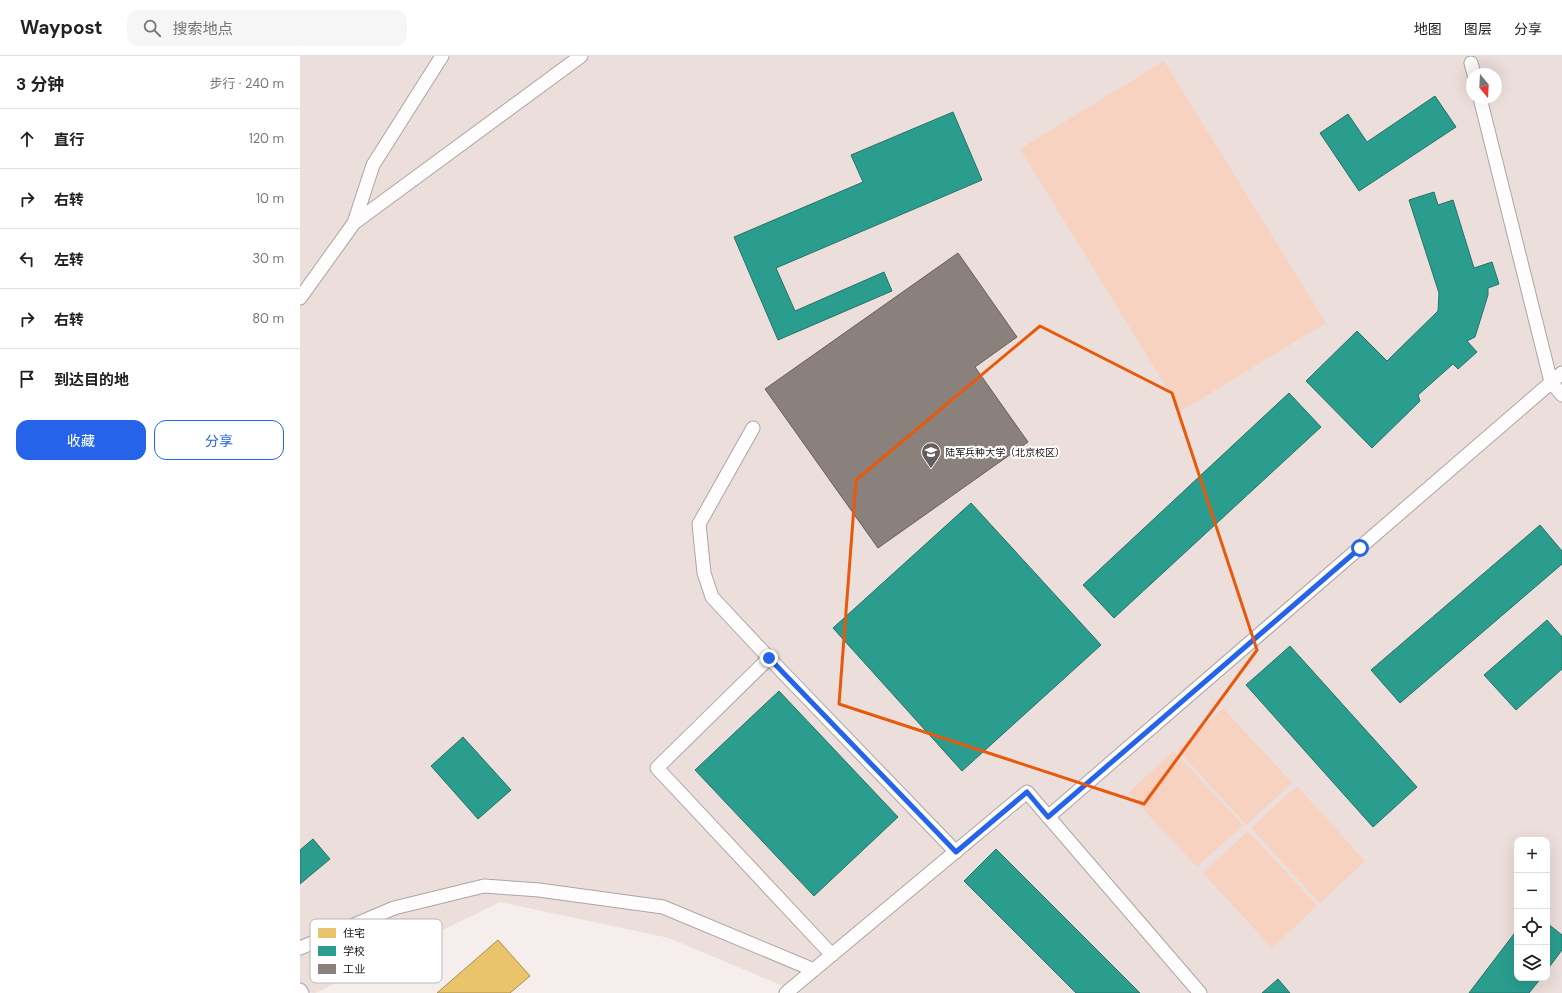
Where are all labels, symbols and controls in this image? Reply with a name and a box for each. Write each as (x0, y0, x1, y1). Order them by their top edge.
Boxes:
search box (127, 10, 407, 46)
text: Waypost (20, 15, 103, 40)
icon: search (141, 17, 163, 39)
text: 搜索地点 (173, 19, 233, 39)
text: 地图 (1414, 20, 1442, 38)
text: 图层 (1464, 20, 1492, 38)
text: 分享 (1514, 20, 1542, 38)
north arrow (1466, 68, 1502, 104)
text: 3 分钟 (16, 73, 64, 95)
text: 步行 · 240 m (209, 75, 284, 92)
icon: ahead (16, 128, 38, 150)
text: 直行 (54, 130, 84, 150)
text: 120 m (249, 130, 284, 147)
icon: right (16, 188, 38, 210)
text: 右转 (54, 190, 84, 210)
text: 10 m (256, 190, 284, 207)
icon: left (16, 248, 38, 270)
text: 左转 (54, 250, 84, 270)
text: 30 m (252, 250, 284, 267)
icon: right (16, 308, 38, 330)
text: 右转 (54, 310, 84, 330)
text: 80 m (252, 310, 284, 327)
icon: arrive (16, 368, 38, 390)
text: 到达目的地 (54, 370, 129, 390)
button: 收藏 (16, 420, 146, 460)
button: 分享 (154, 420, 284, 460)
school or university icon: 陆军兵种大学（北京校区） (920, 441, 942, 469)
place label: 陆军兵种大学（北京校区） (945, 446, 1065, 459)
route start (1351, 539, 1369, 557)
route end (760, 649, 778, 667)
map controls (1514, 837, 1550, 981)
button: + (1514, 837, 1550, 873)
button: − (1514, 873, 1550, 909)
button: locate (1514, 909, 1550, 945)
legend (310, 919, 442, 983)
text: 住宅 (343, 926, 365, 940)
text: 学校 (343, 944, 365, 958)
button: layers (1514, 945, 1550, 981)
text: 工业 (343, 962, 365, 976)

